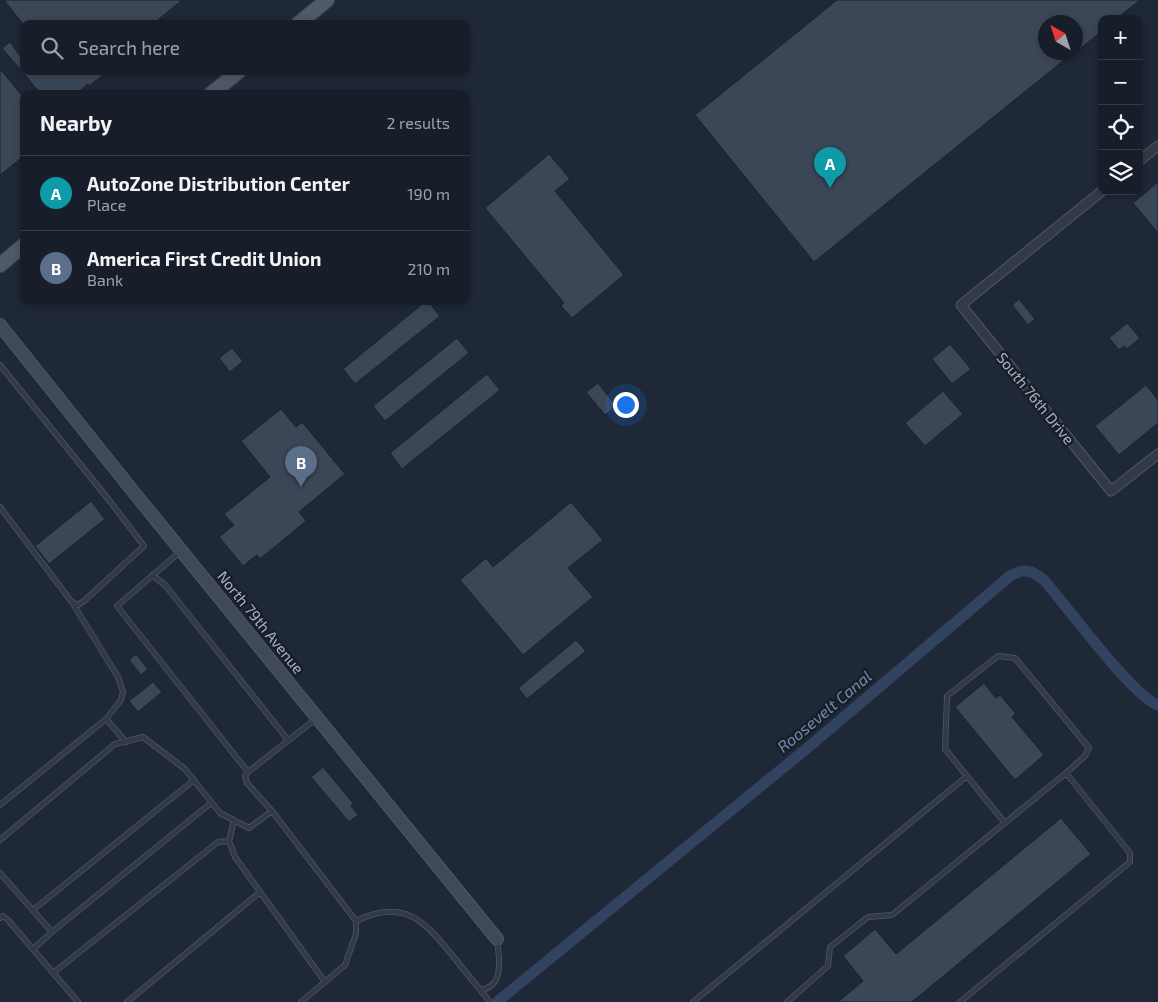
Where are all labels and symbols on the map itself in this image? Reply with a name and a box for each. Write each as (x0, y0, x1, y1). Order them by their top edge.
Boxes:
north arrow (1038, 15, 1083, 60)
pin: A (814, 147, 846, 188)
street label: South 76th Drive (993, 348, 1079, 448)
your location (613, 392, 639, 418)
pin: B (285, 446, 317, 487)
street label: North 79th Avenue (214, 567, 308, 677)
water label: Roosevelt Canal (773, 666, 875, 756)

